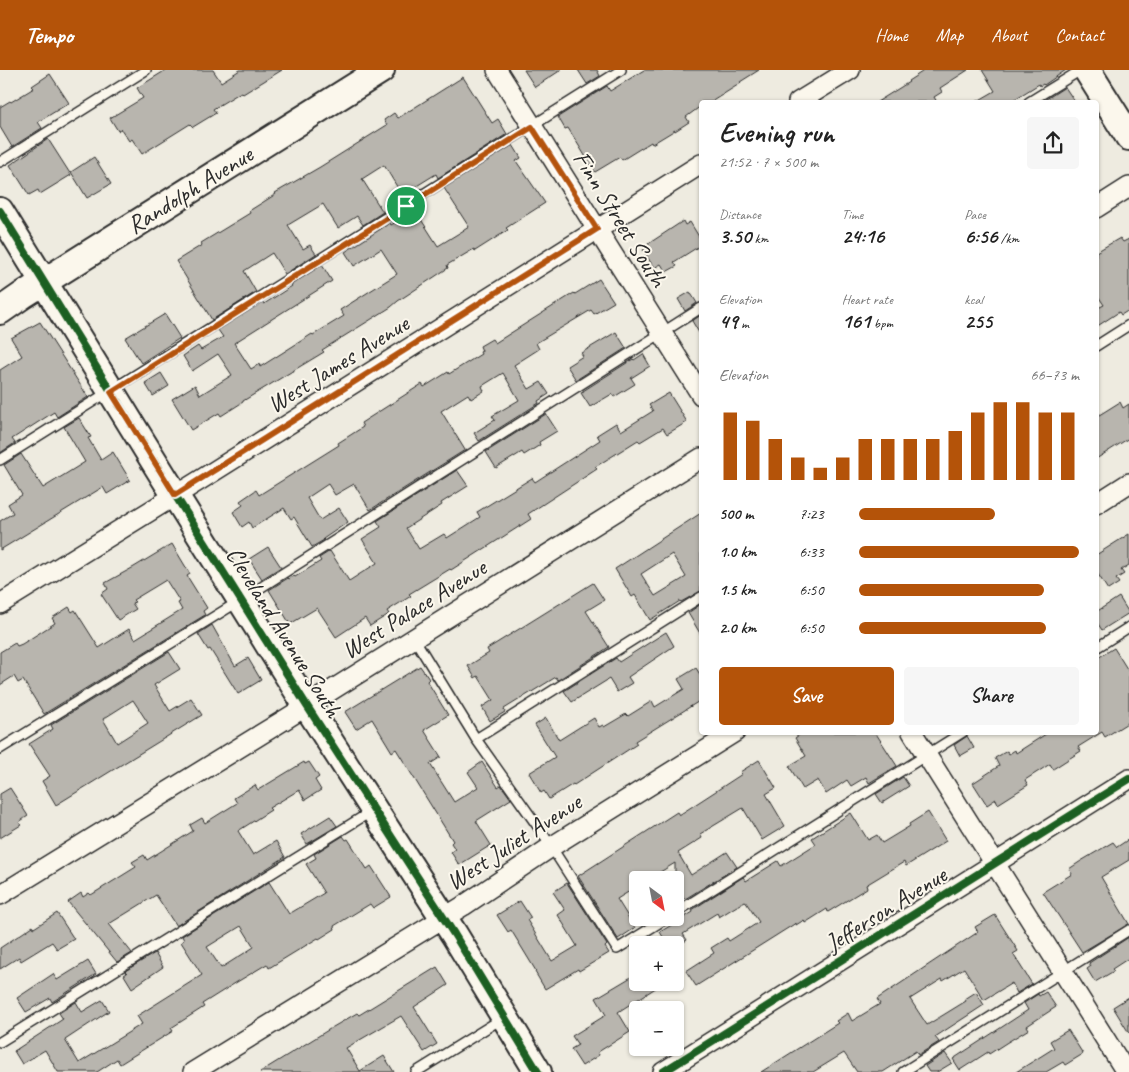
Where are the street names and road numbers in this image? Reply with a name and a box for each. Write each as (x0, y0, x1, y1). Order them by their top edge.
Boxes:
street label: Randolph Avenue (121, 138, 261, 241)
street label: Finn Street South (565, 145, 675, 294)
street label: West James Avenue (261, 307, 416, 420)
street label: Cleveland Avenue South (219, 541, 350, 725)
street label: West Palace Avenue (336, 551, 494, 666)
street label: West Juliet Avenue (440, 785, 589, 898)
street label: Jefferson Avenue (818, 858, 954, 959)

